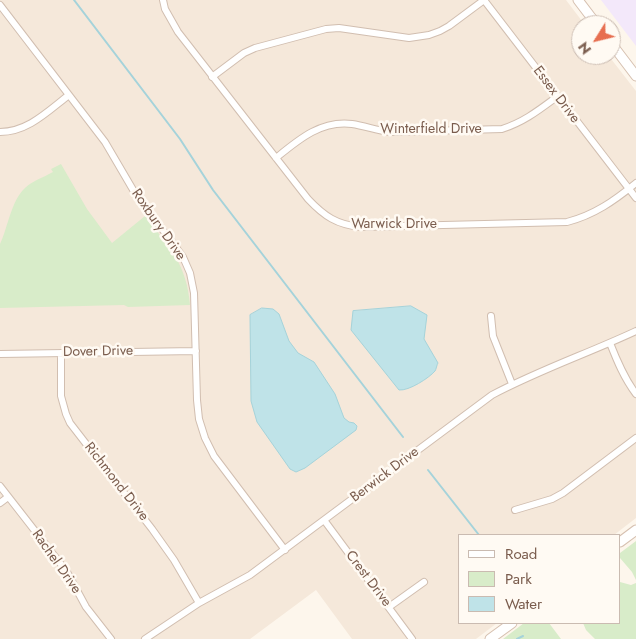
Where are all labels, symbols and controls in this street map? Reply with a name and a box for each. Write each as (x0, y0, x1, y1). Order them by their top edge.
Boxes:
north arrow (571, 15, 621, 65)
text: N (573, 38, 596, 59)
street label: Essex Drive (529, 63, 583, 127)
street label: Winterfield Drive (380, 122, 482, 138)
street label: Roxbury Drive (127, 186, 189, 264)
street label: Warwick Drive (351, 217, 437, 233)
street label: Dover Drive (63, 343, 133, 361)
street label: Richmond Drive (80, 440, 152, 524)
street label: Berwick Drive (347, 444, 423, 506)
street label: Rachel Drive (28, 527, 84, 597)
legend (458, 534, 621, 624)
text: Road (505, 543, 537, 565)
street label: Crest Drive (342, 548, 394, 610)
text: Park (505, 568, 532, 590)
text: Water (505, 593, 542, 615)

